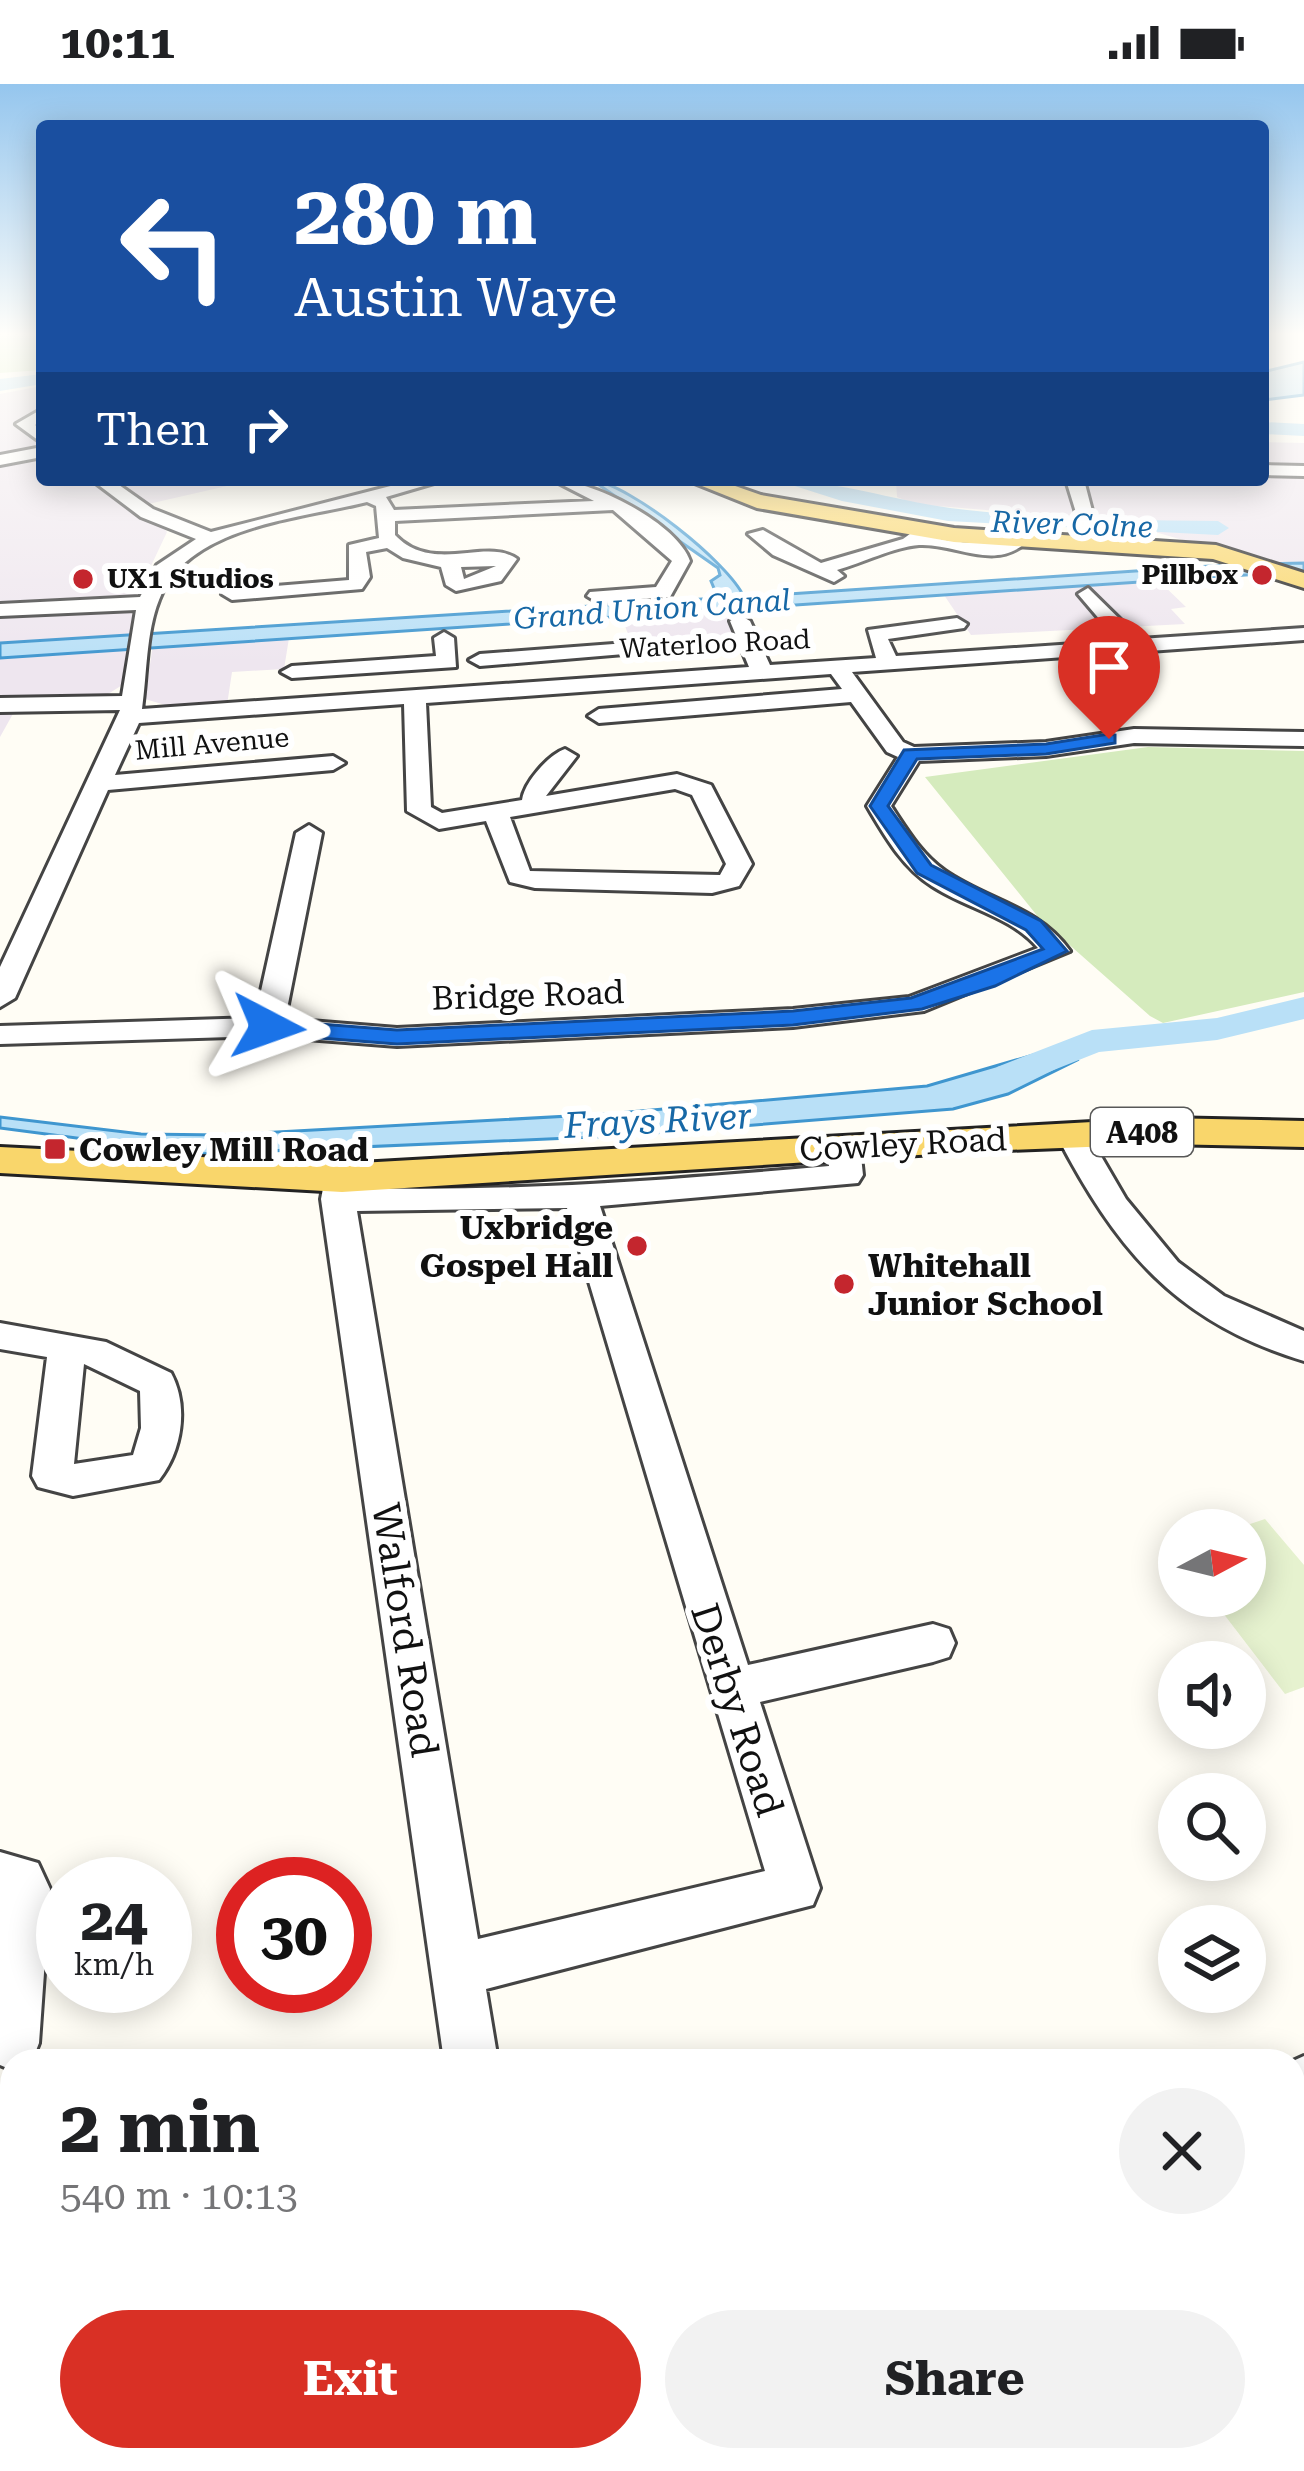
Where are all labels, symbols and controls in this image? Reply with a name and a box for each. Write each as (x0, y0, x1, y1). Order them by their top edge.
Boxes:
text: 10:11 (60, 16, 175, 69)
text: 280 m (294, 166, 537, 264)
icon: left (96, 168, 252, 324)
text: Austin Waye (294, 266, 617, 329)
icon: right (233, 396, 299, 462)
text: Then (96, 403, 209, 456)
water label: River Colne (990, 504, 1153, 544)
place label: Pillbox (1141, 559, 1238, 591)
marker: Pillbox (1249, 562, 1275, 588)
place label: UX1 Studios (107, 563, 274, 595)
marker: UX1 Studios (70, 566, 96, 592)
water label: Grand Union Canal (512, 582, 792, 636)
pin (1058, 616, 1160, 739)
street label: Waterloo Road (619, 623, 811, 665)
icon: arrive (1076, 634, 1142, 700)
street label: Mill Avenue (134, 721, 290, 767)
position arrow (205, 964, 331, 1090)
street label: Bridge Road (431, 972, 625, 1018)
water label: Frays River (562, 1095, 753, 1147)
road number: A408 (1091, 1108, 1193, 1156)
street label: Cowley Road (798, 1119, 1008, 1169)
place label: Cowley Mill Road (79, 1130, 368, 1169)
marker: Cowley Mill Road (42, 1136, 68, 1162)
place label: Uxbridge Gospel Hall (420, 1208, 613, 1285)
marker: Uxbridge Gospel Hall (624, 1233, 650, 1259)
place label: Whitehall Junior School (868, 1246, 1103, 1323)
marker: Whitehall Junior School (831, 1271, 857, 1297)
street label: Walford Road (362, 1500, 448, 1760)
north arrow (1158, 1509, 1266, 1617)
map controls (1158, 1509, 1266, 2013)
street label: Derby Road (681, 1598, 793, 1822)
button: sound (1158, 1641, 1266, 1749)
button: search (1158, 1773, 1266, 1881)
speed limit sign: 30 (216, 1857, 372, 2013)
text: 24 (80, 1884, 148, 1955)
button: layers (1158, 1905, 1266, 2013)
text: km/h (74, 1947, 154, 1982)
text: 2 min (60, 2085, 260, 2170)
button: close (1119, 2088, 1245, 2214)
text: 540 m · 10:13 (60, 2173, 298, 2219)
button: Exit (60, 2310, 641, 2448)
button: Share (665, 2310, 1245, 2448)

